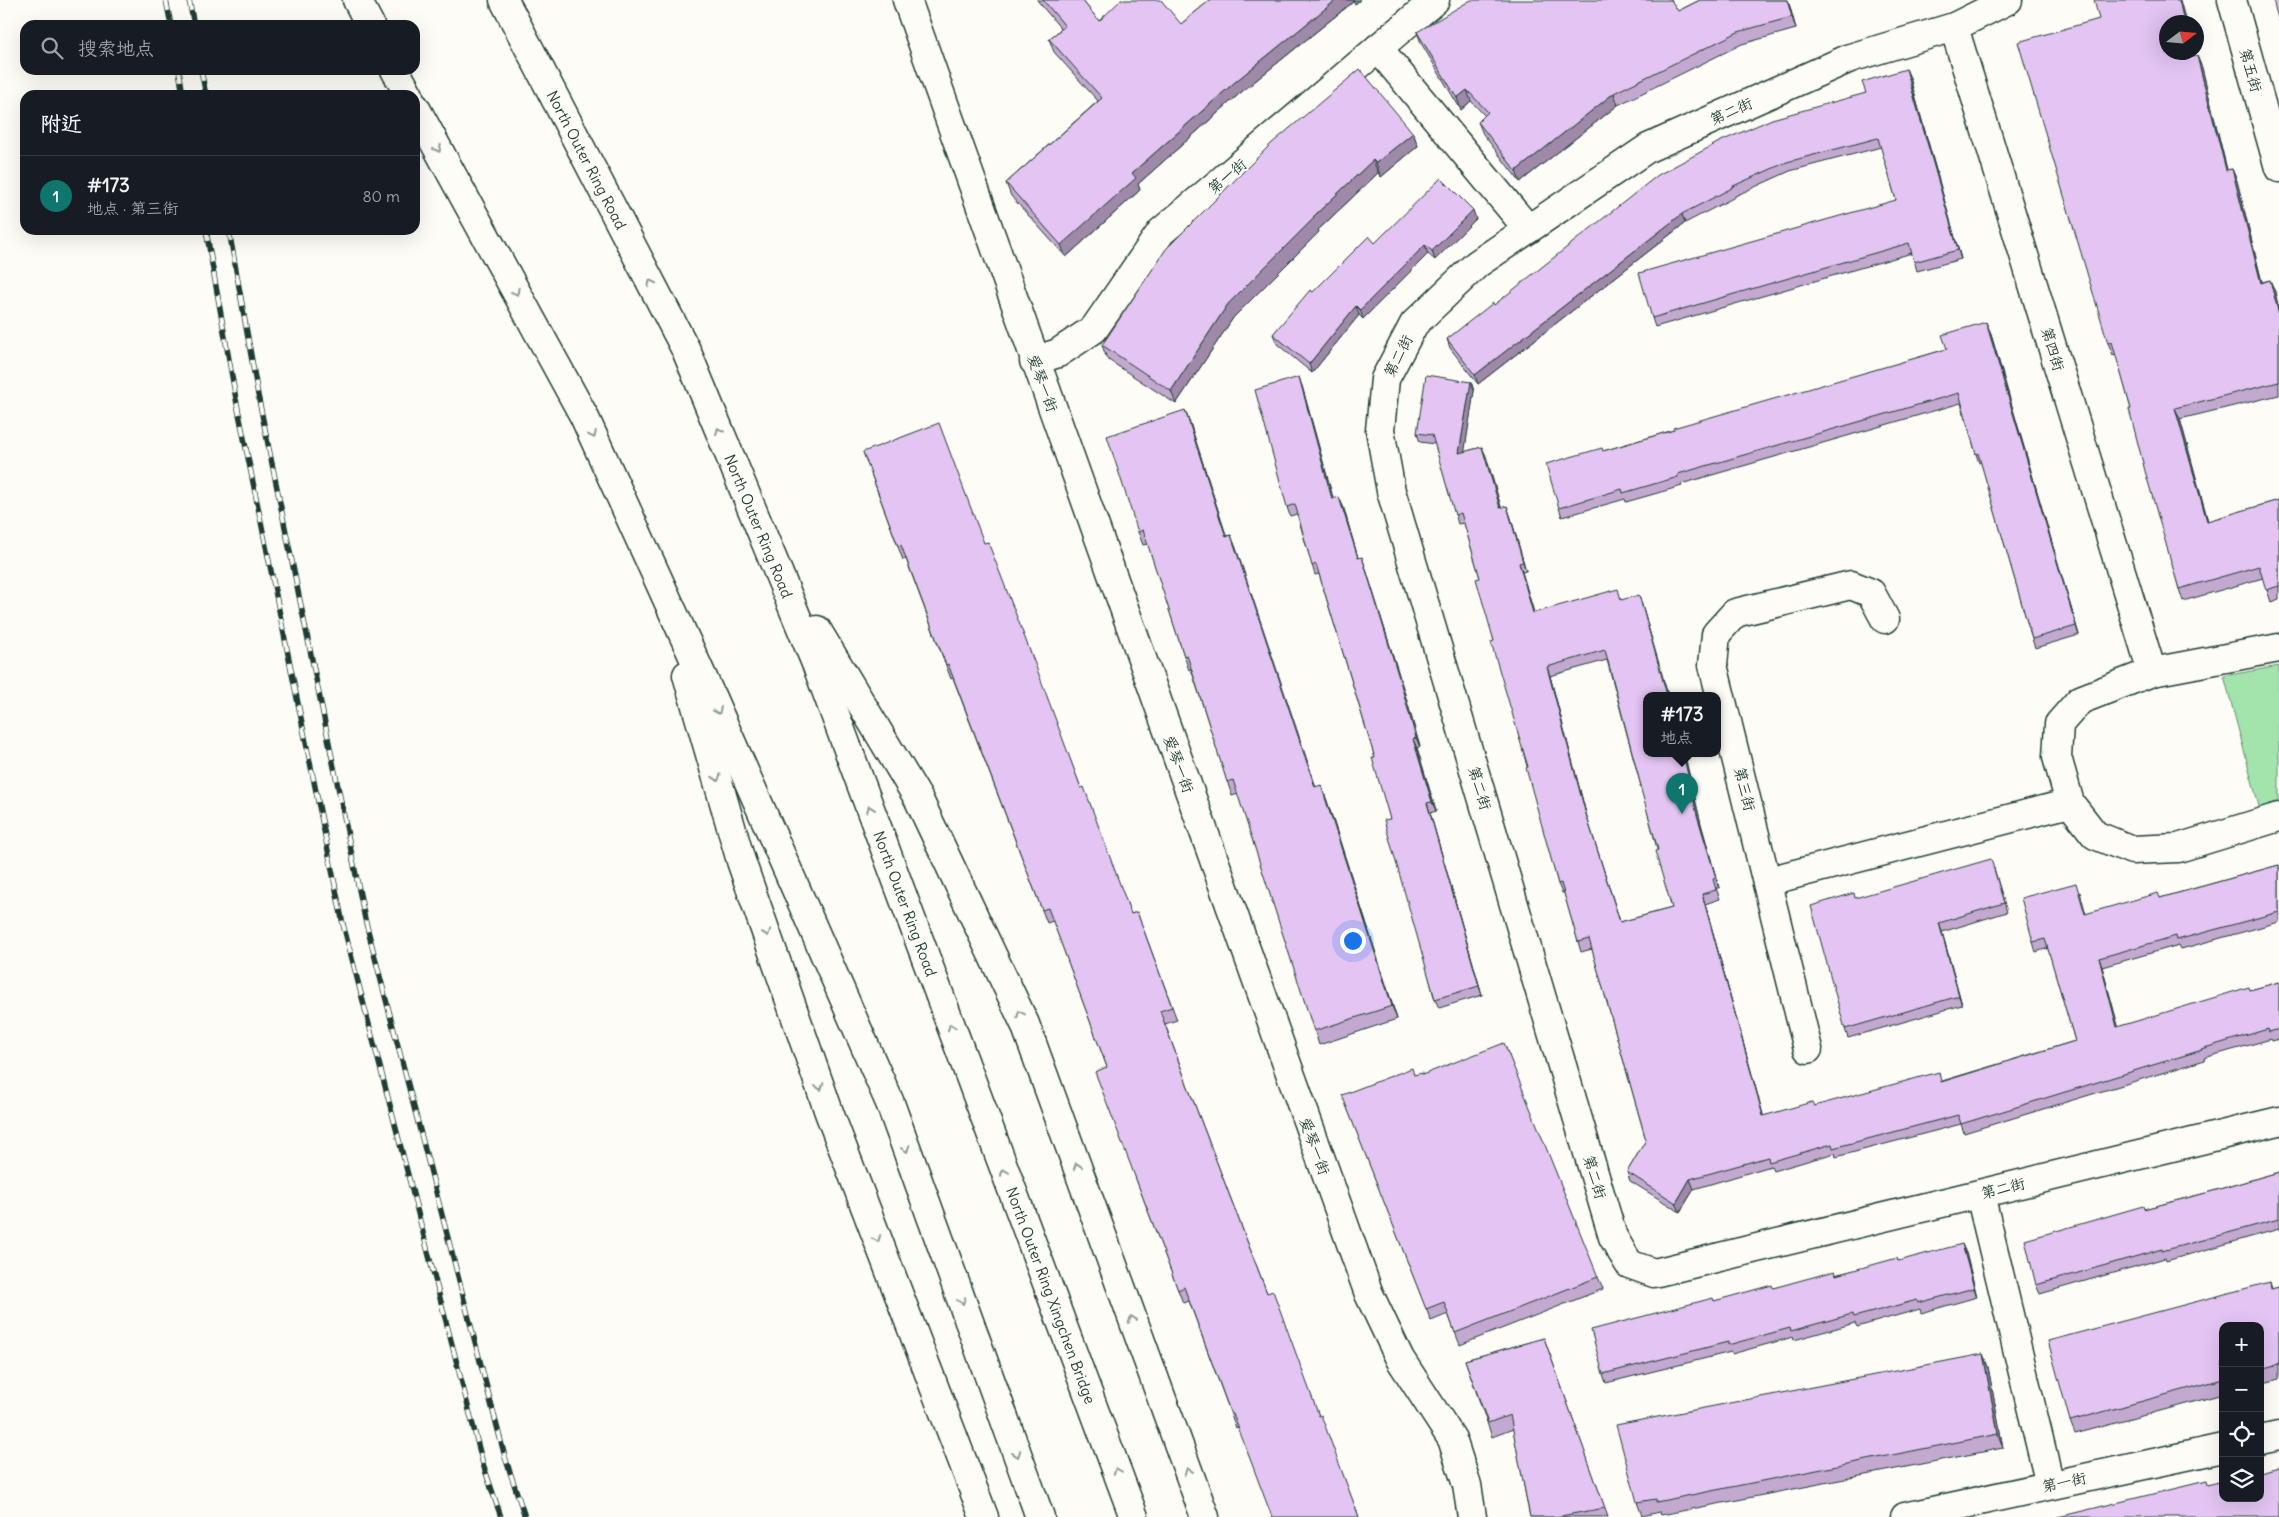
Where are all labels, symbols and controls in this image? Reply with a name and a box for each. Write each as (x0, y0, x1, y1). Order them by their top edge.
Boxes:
north arrow (2159, 15, 2204, 60)
search box (20, 20, 420, 75)
icon: search (38, 34, 66, 62)
text: 搜索地点 (78, 36, 154, 60)
street label: 第五街 (2236, 46, 2266, 94)
street label: North Outer Ring Road (543, 87, 631, 233)
street label: 第二街 (1707, 93, 1755, 129)
text: 附近 (40, 110, 82, 137)
one-way arrow (432, 144, 442, 153)
street label: 第一街 (1204, 154, 1250, 198)
text: #173 (87, 173, 130, 197)
text: 1 (53, 186, 59, 206)
text: 80 m (362, 186, 400, 206)
text: 地点 · 第三街 (87, 198, 178, 218)
one-way arrow (647, 280, 657, 289)
one-way arrow (510, 287, 520, 296)
street label: 第四街 (2037, 325, 2069, 373)
street label: 第二街 (1379, 332, 1417, 380)
street label: 爱琴一街 (1024, 352, 1062, 414)
one-way arrow (715, 427, 726, 436)
one-way arrow (587, 430, 597, 439)
street label: North Outer Ring Road (721, 451, 797, 601)
popup (1643, 692, 1721, 757)
text: #173 (1661, 702, 1703, 726)
one-way arrow (712, 706, 723, 715)
text: 地点 (1661, 727, 1693, 747)
street label: 爱琴一街 (1160, 733, 1198, 795)
street label: 第二街 (1464, 764, 1496, 812)
street label: 第三街 (1730, 765, 1760, 813)
pin: 1 (1666, 773, 1698, 814)
one-way arrow (712, 774, 722, 782)
one-way arrow (866, 805, 876, 814)
street label: North Outer Ring Road (870, 828, 941, 979)
one-way arrow (761, 928, 771, 937)
your location (1340, 928, 1366, 954)
one-way arrow (1015, 1010, 1026, 1019)
one-way arrow (947, 1024, 957, 1032)
one-way arrow (814, 1082, 824, 1090)
street label: 爱琴一街 (1296, 1115, 1334, 1177)
one-way arrow (900, 1144, 910, 1152)
street label: 第二街 (1579, 1153, 1611, 1201)
one-way arrow (1073, 1162, 1083, 1171)
one-way arrow (1000, 1168, 1011, 1177)
street label: 第二街 (1979, 1173, 2027, 1203)
street label: North Outer Ring Xingchen Bridge (1002, 1184, 1100, 1406)
one-way arrow (871, 1234, 881, 1242)
one-way arrow (956, 1297, 966, 1305)
one-way arrow (1128, 1315, 1138, 1323)
map controls (2219, 1322, 2264, 1502)
button: + (2219, 1322, 2264, 1367)
button: − (2219, 1367, 2264, 1412)
button: locate (2219, 1412, 2264, 1457)
one-way arrow (1011, 1449, 1021, 1458)
button: layers (2219, 1457, 2264, 1502)
one-way arrow (1184, 1467, 1194, 1476)
one-way arrow (1113, 1468, 1123, 1476)
street label: 第一街 (2040, 1468, 2088, 1496)

